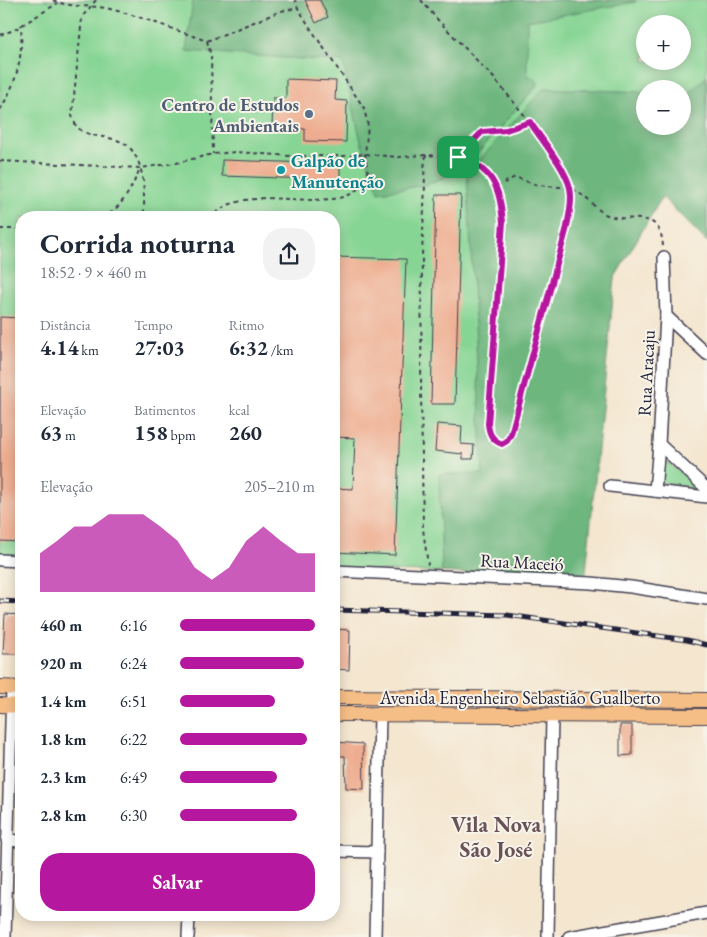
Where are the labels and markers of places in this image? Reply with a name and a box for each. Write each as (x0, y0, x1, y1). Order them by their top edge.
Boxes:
place label: Centro de Estudos Ambientais (161, 93, 299, 137)
marker: Centro de Estudos Ambientais (303, 108, 315, 120)
pin (437, 136, 479, 178)
place label: Galpão de Manutenção (291, 149, 384, 193)
marker: Galpão de Manutenção (275, 164, 287, 176)

